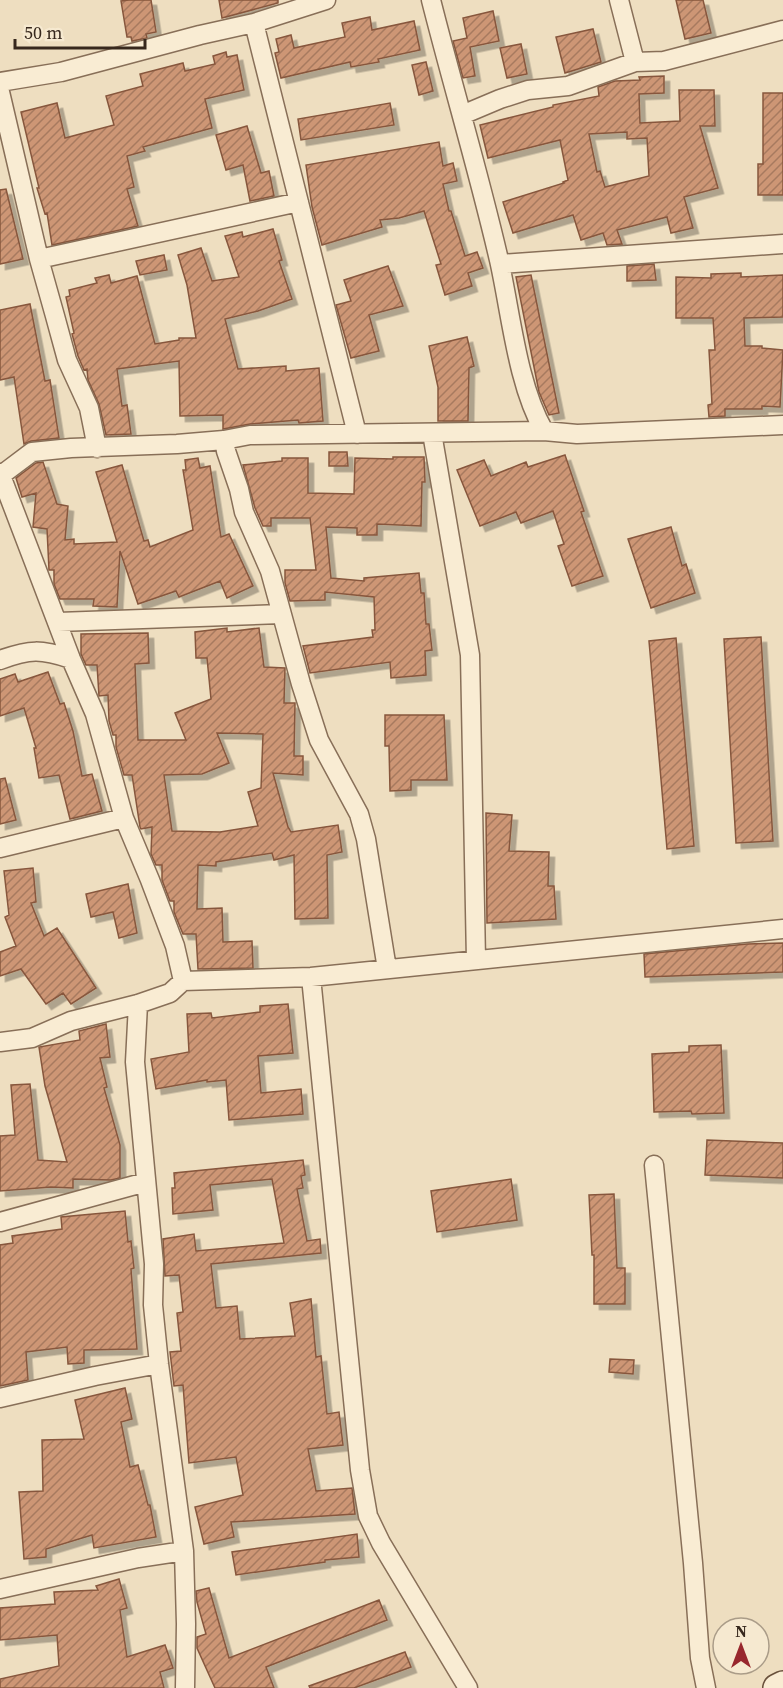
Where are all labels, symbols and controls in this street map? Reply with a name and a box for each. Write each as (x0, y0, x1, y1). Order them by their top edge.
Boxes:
scale bar (15, 12, 146, 50)
text: 50 m (24, 20, 62, 45)
north arrow (711, 1616, 771, 1676)
text: N (735, 1620, 747, 1642)

